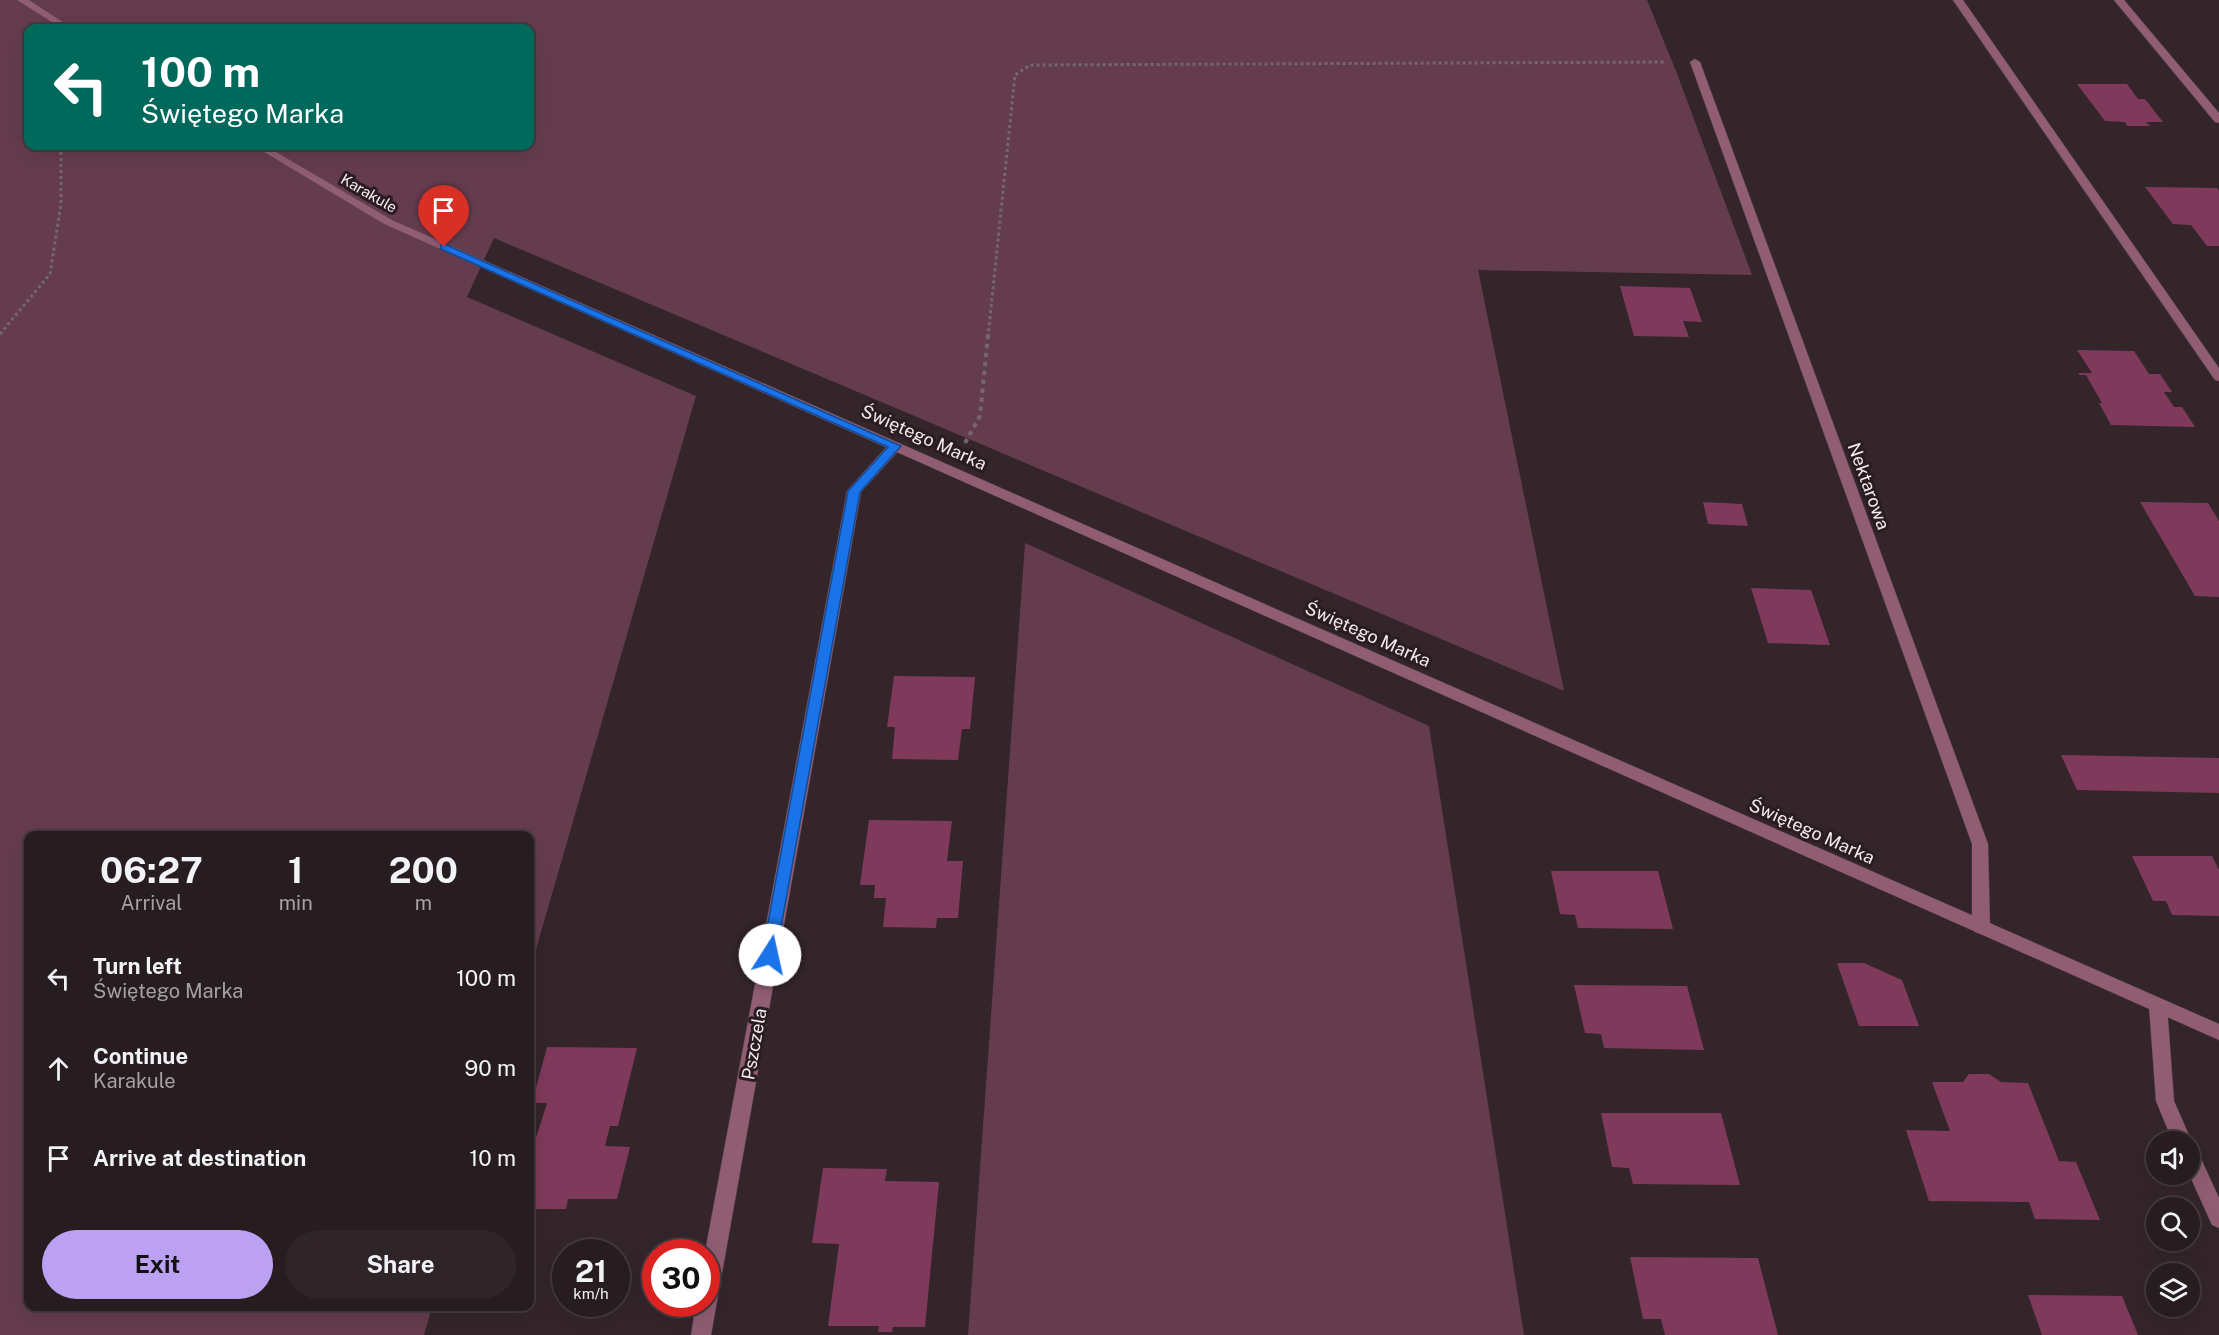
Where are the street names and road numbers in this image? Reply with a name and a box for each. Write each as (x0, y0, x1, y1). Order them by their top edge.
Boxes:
street label: Karakule (338, 170, 400, 216)
street label: Świętego Marka (858, 399, 991, 474)
street label: Nektarowa (1844, 440, 1894, 532)
street label: Świętego Marka (1302, 596, 1435, 671)
street label: Świętego Marka (1746, 793, 1879, 868)
street label: Pszczela (737, 1006, 771, 1082)

